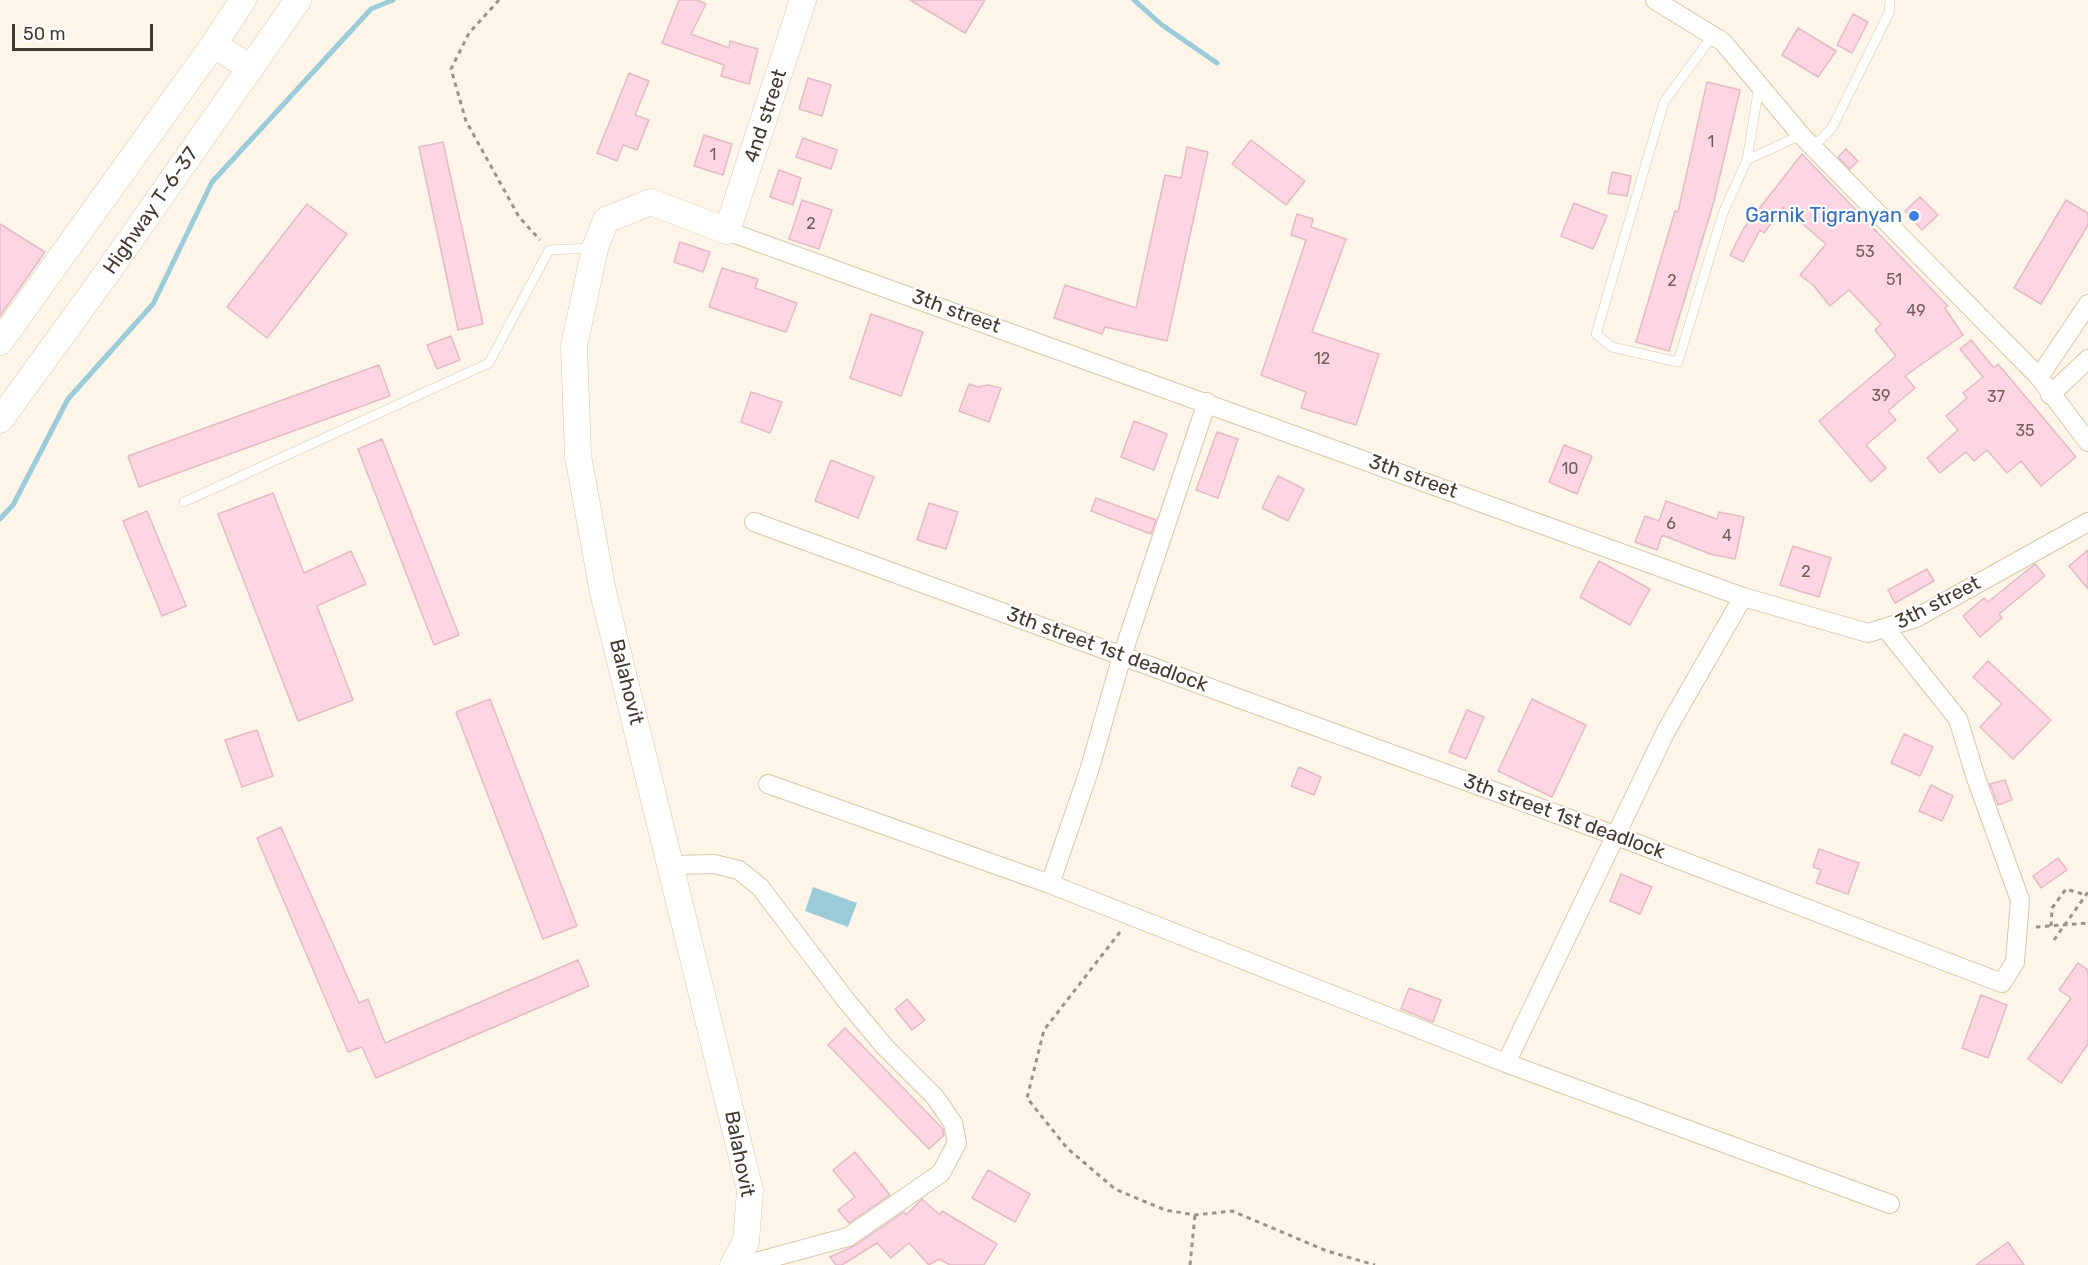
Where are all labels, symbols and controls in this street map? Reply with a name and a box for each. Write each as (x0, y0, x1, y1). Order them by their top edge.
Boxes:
scale bar (15, 12, 156, 50)
text: 50 m (23, 23, 66, 45)
street label: 4nd street (740, 66, 792, 166)
house number: 1 (1708, 132, 1714, 152)
street label: Highway T-6-37 (98, 143, 204, 279)
house number: 1 (710, 145, 716, 165)
place label: Garnik Tigranyan (1745, 204, 1902, 228)
marker: Garnik Tigranyan (1907, 209, 1921, 223)
house number: 2 (806, 214, 816, 234)
house number: 53 (1855, 242, 1875, 262)
house number: 51 (1886, 270, 1902, 290)
house number: 2 (1667, 271, 1677, 291)
street label: 3th street (908, 285, 1004, 339)
house number: 49 (1906, 301, 1926, 321)
house number: 12 (1314, 349, 1330, 369)
house number: 39 (1871, 386, 1891, 406)
house number: 37 (1987, 387, 2005, 407)
house number: 35 (2015, 421, 2035, 441)
street label: 3th street (1365, 450, 1461, 504)
house number: 10 (1561, 459, 1579, 479)
house number: 6 (1666, 514, 1676, 534)
house number: 4 (1722, 526, 1732, 546)
house number: 2 (1801, 562, 1811, 582)
street label: 3th street (1891, 571, 1985, 635)
street label: 3th street 1st deadlock (1003, 602, 1211, 698)
street label: Balahovit (604, 637, 648, 727)
street label: 3th street 1st deadlock (1460, 769, 1668, 865)
street label: Balahovit (719, 1109, 759, 1199)

